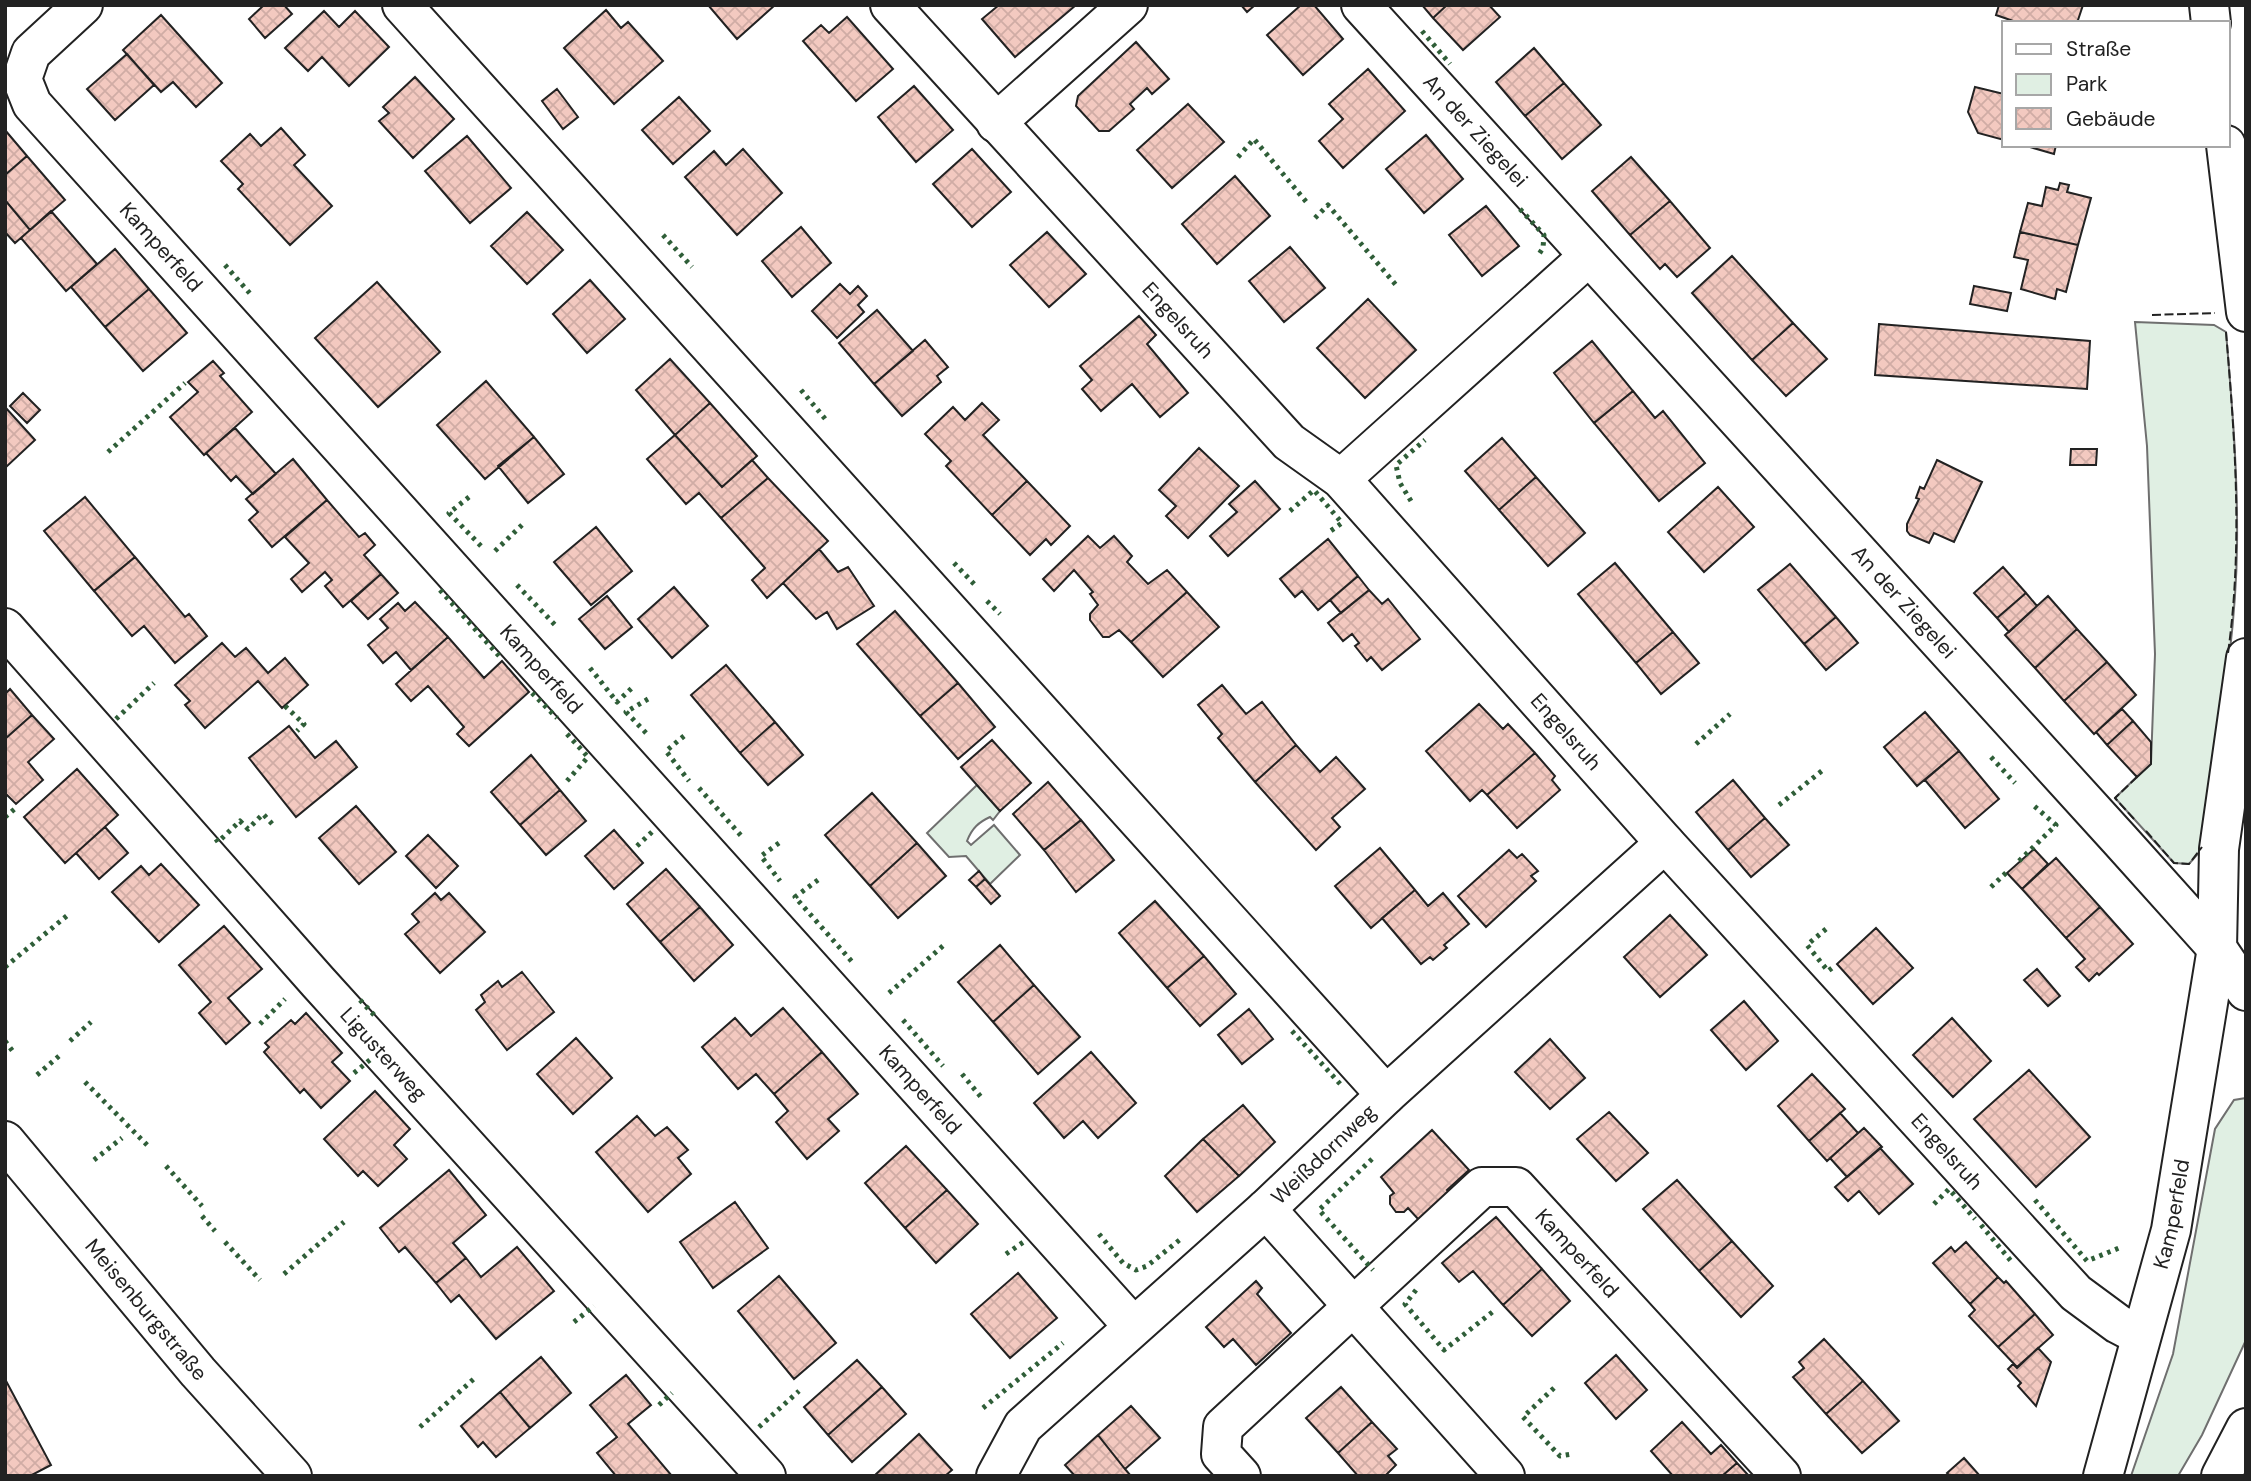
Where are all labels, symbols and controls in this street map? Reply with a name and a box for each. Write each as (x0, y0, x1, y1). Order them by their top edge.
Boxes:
legend (2002, 21, 2230, 147)
text: Straße (2066, 35, 2131, 63)
street label: An der Ziegelei (1417, 68, 1534, 193)
text: Park (2066, 70, 2108, 98)
text: Gebäude (2066, 105, 2156, 133)
street label: Kamperfeld (113, 196, 209, 298)
street label: Engelsruh (1136, 276, 1220, 365)
street label: An der Ziegelei (1845, 540, 1962, 665)
street label: Kamperfeld (494, 618, 589, 720)
street label: Engelsruh (1524, 687, 1608, 776)
street label: Ligusterweg (334, 1002, 433, 1107)
street label: Kamperfeld (872, 1039, 968, 1140)
street label: Weißdornweg (1265, 1098, 1382, 1211)
street label: Engelsruh (1905, 1107, 1989, 1196)
street label: Kamperfeld (2147, 1157, 2196, 1272)
street label: Kamperfeld (1529, 1203, 1625, 1304)
street label: Meisenburgstraße (79, 1233, 213, 1387)

